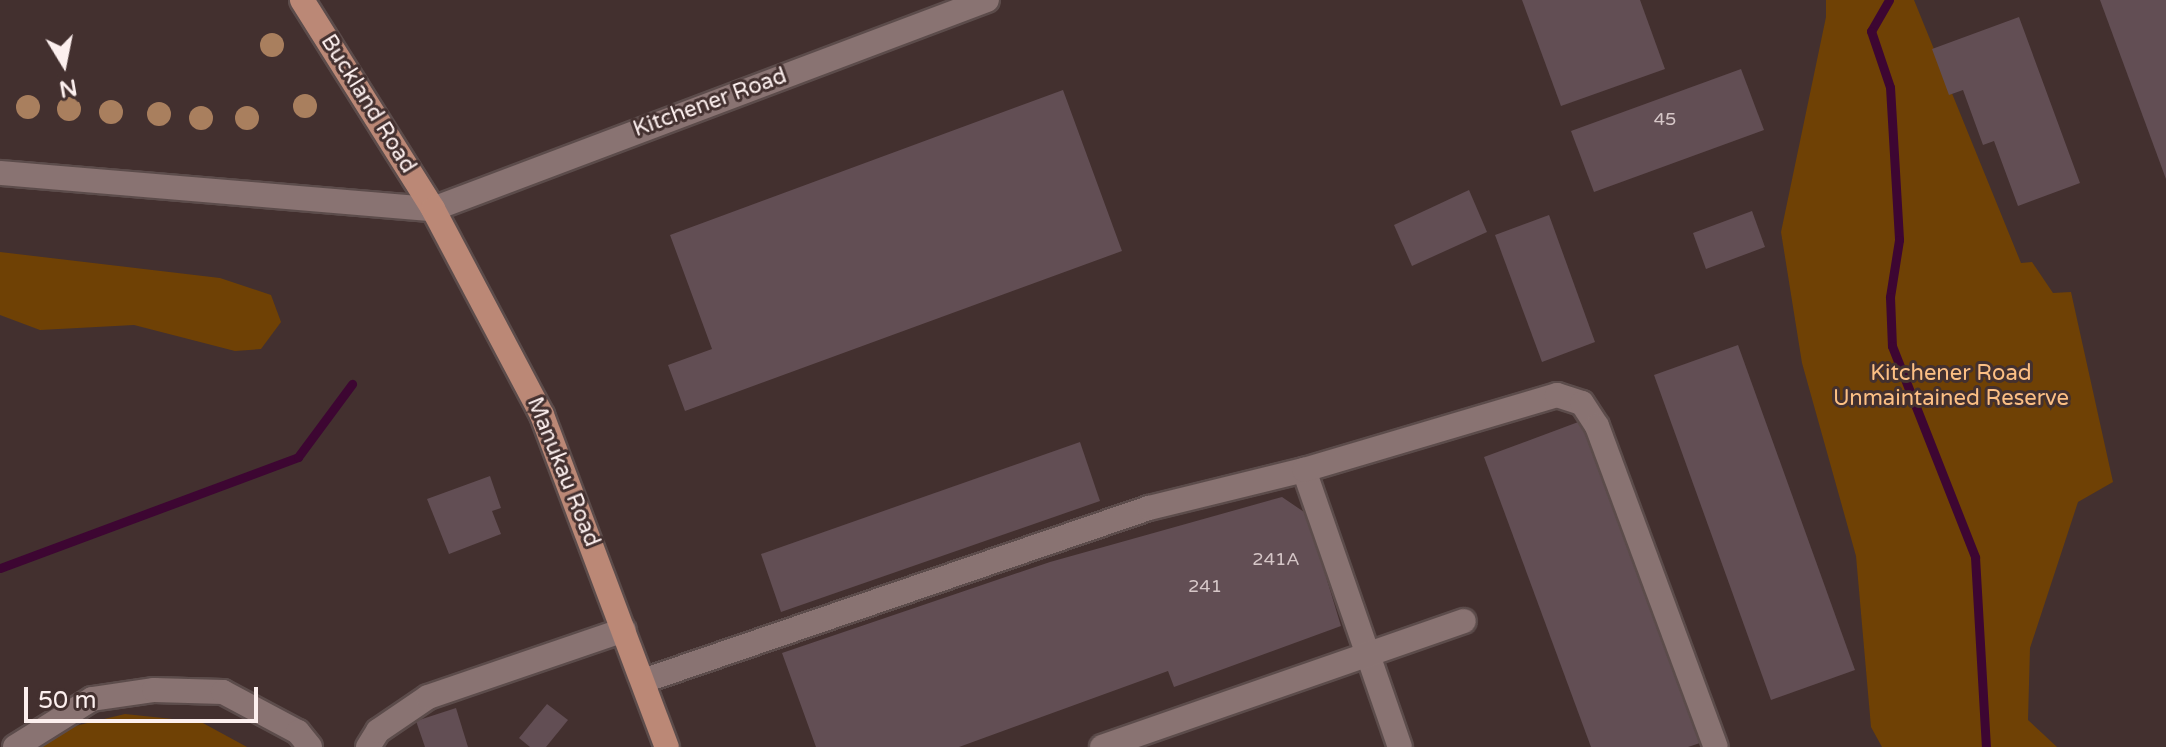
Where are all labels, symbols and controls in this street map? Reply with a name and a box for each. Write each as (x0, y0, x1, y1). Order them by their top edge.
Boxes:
north arrow (24, 24, 104, 104)
street label: Buckland Road (315, 30, 421, 178)
street label: Kitchener Road (630, 63, 790, 143)
text: N (57, 73, 79, 102)
house number: 45 (1654, 108, 1676, 130)
park label: Kitchener Road Unmaintained Reserve (1833, 360, 2069, 412)
street label: Manukau Road (521, 393, 605, 551)
house number: 241A (1252, 548, 1300, 570)
house number: 241 (1188, 575, 1222, 597)
scale bar (28, 671, 262, 721)
text: 50 m (38, 686, 96, 715)

